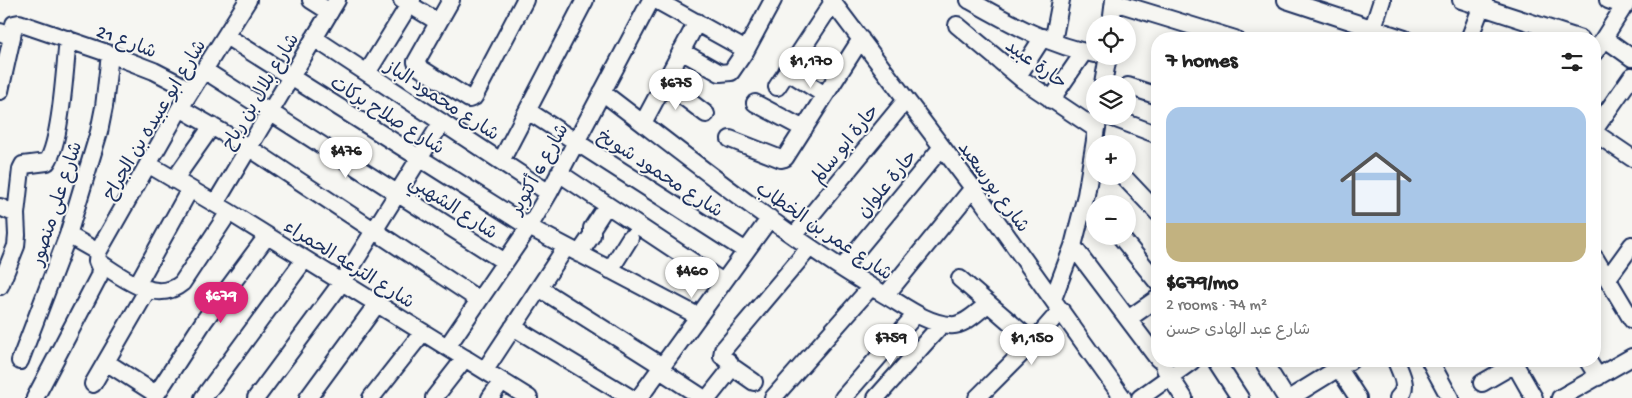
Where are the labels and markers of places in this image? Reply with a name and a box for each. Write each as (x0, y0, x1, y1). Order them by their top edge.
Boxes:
pin: $1,170 (770, 46, 852, 89)
pin: $675 (646, 68, 706, 111)
pin: $476 (316, 136, 376, 179)
pin: $460 (662, 256, 722, 299)
pin: $679 (191, 282, 251, 324)
pin: $759 (861, 324, 921, 366)
pin: $1,150 (991, 324, 1073, 366)

